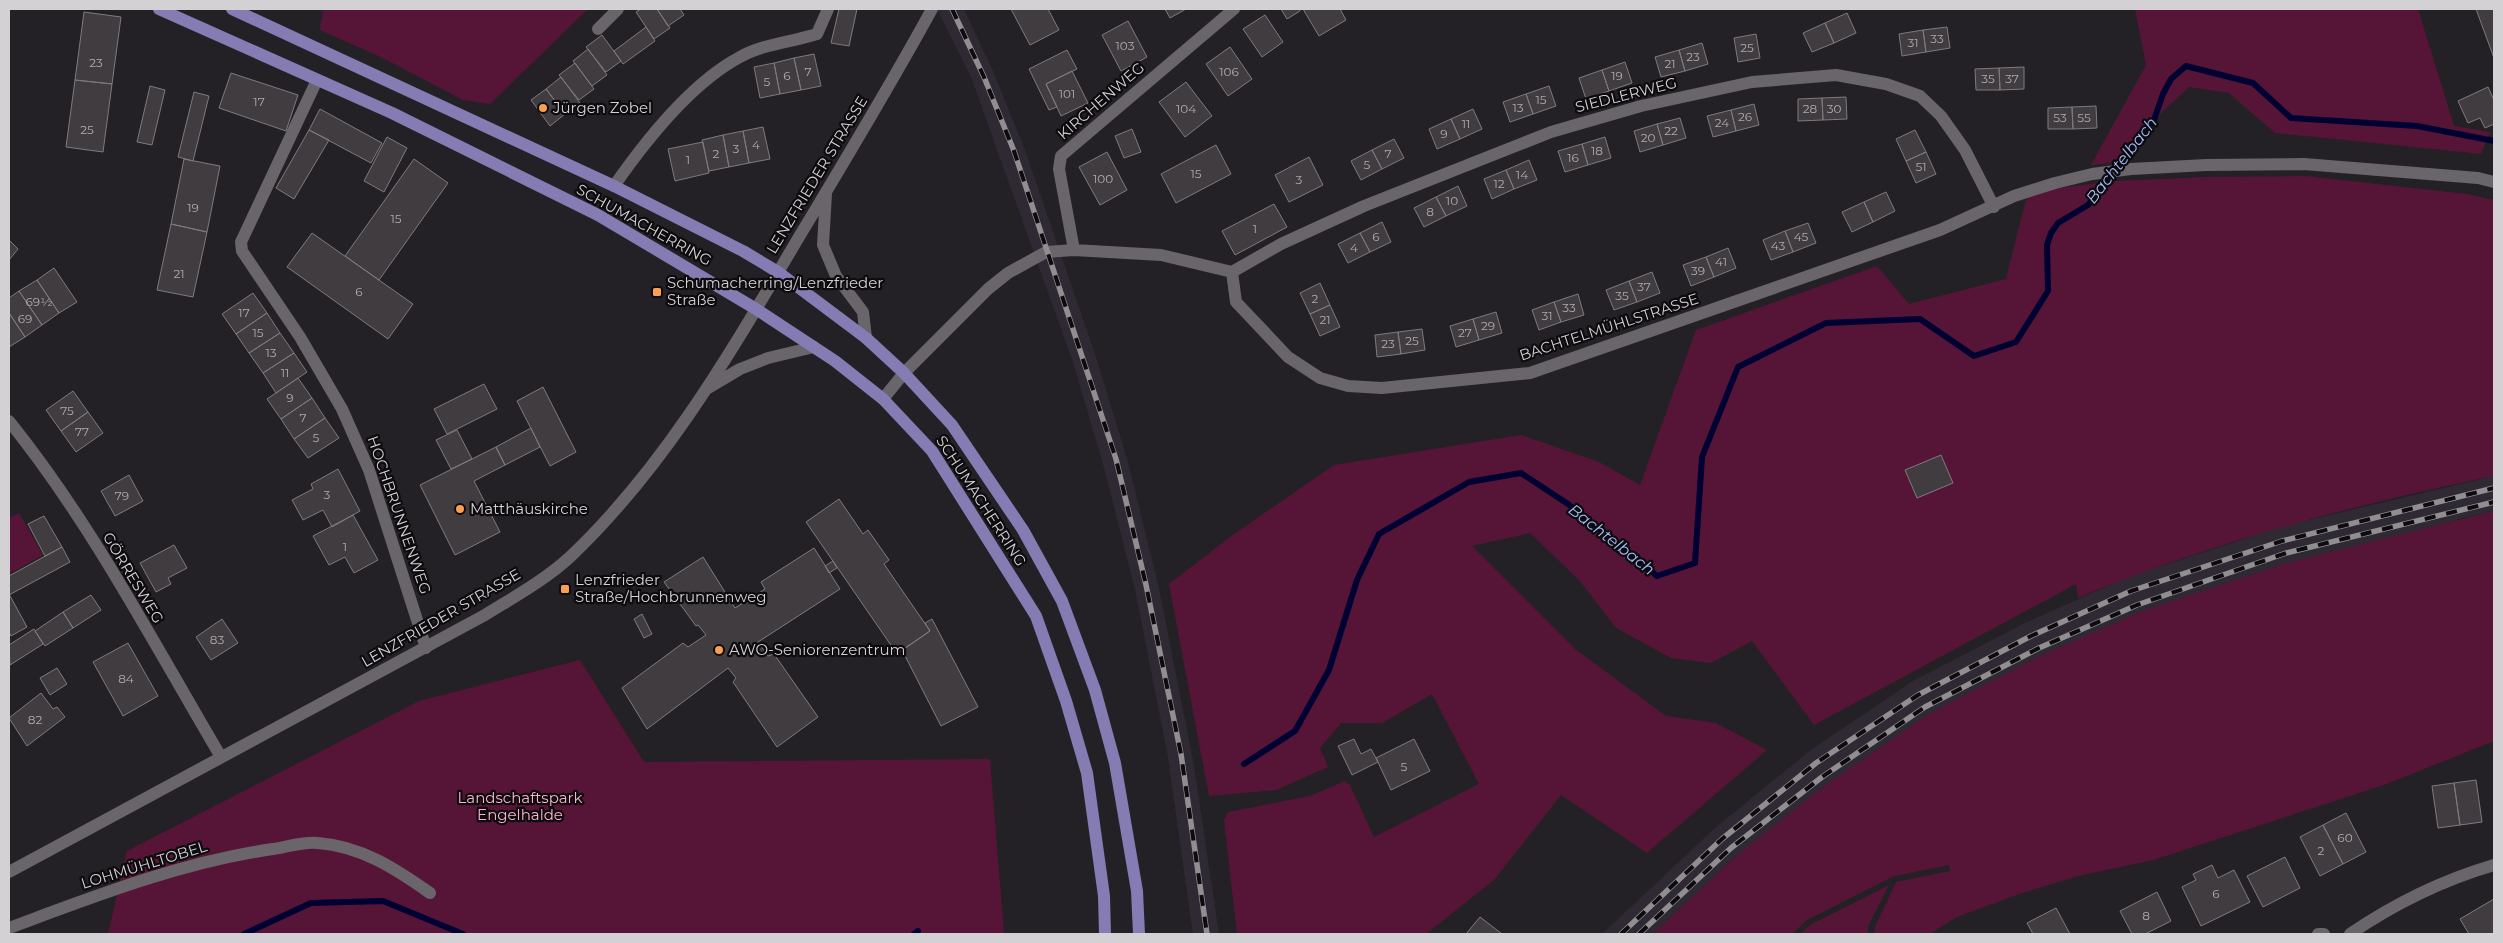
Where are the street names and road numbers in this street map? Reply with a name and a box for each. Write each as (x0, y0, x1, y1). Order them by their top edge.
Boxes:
street label: KIRCHENWEG (1053, 58, 1148, 144)
street label: SIEDLERWEG (1573, 73, 1679, 116)
street label: LENZFRIEDER STRASSE (762, 92, 871, 257)
street label: SCHUMACHERRING (573, 179, 715, 270)
street label: BACHTELMÜHLSTRASSE (1517, 289, 1701, 364)
street label: SCHUMACHERRING (932, 432, 1031, 570)
street label: HOCHBRUNNENWEG (363, 433, 435, 596)
street label: GÖRRESWEG (99, 529, 168, 627)
street label: LENZFRIEDER STRASSE (358, 564, 524, 671)
street label: LOHMÜHLTOBEL (79, 836, 209, 893)

